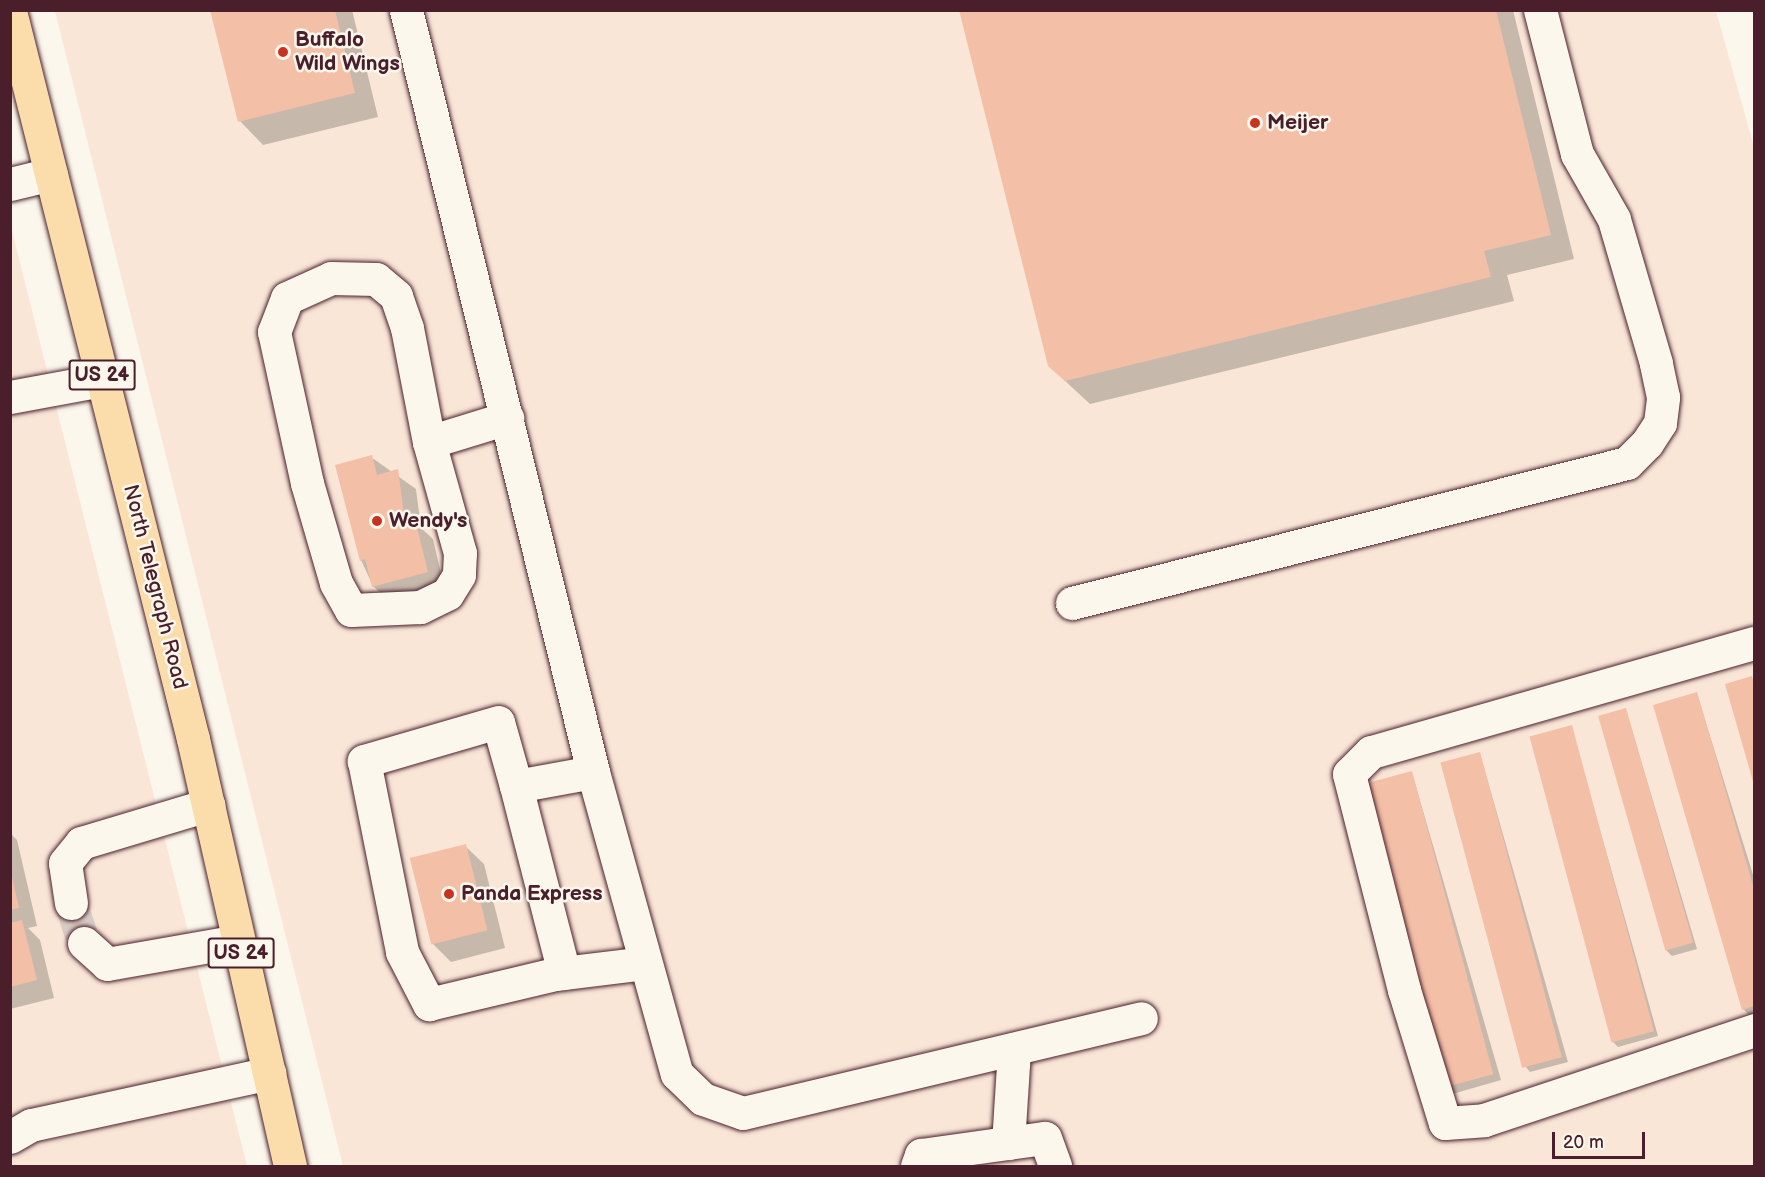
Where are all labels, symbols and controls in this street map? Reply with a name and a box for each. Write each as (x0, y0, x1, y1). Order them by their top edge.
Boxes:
place label: Buffalo Wild Wings (295, 27, 400, 77)
marker: Buffalo Wild Wings (276, 45, 290, 59)
place label: Meijer (1267, 110, 1328, 136)
marker: Meijer (1248, 116, 1262, 130)
road number: US 24 (68, 358, 136, 392)
street label: North Telegraph Road (117, 482, 193, 692)
place label: Wendy's (389, 508, 467, 534)
marker: Wendy's (370, 514, 384, 528)
place label: Panda Express (461, 881, 603, 907)
marker: Panda Express (442, 887, 456, 901)
road number: US 24 (206, 936, 276, 970)
scale bar (1555, 1120, 1648, 1158)
text: 20 m (1563, 1132, 1604, 1153)

